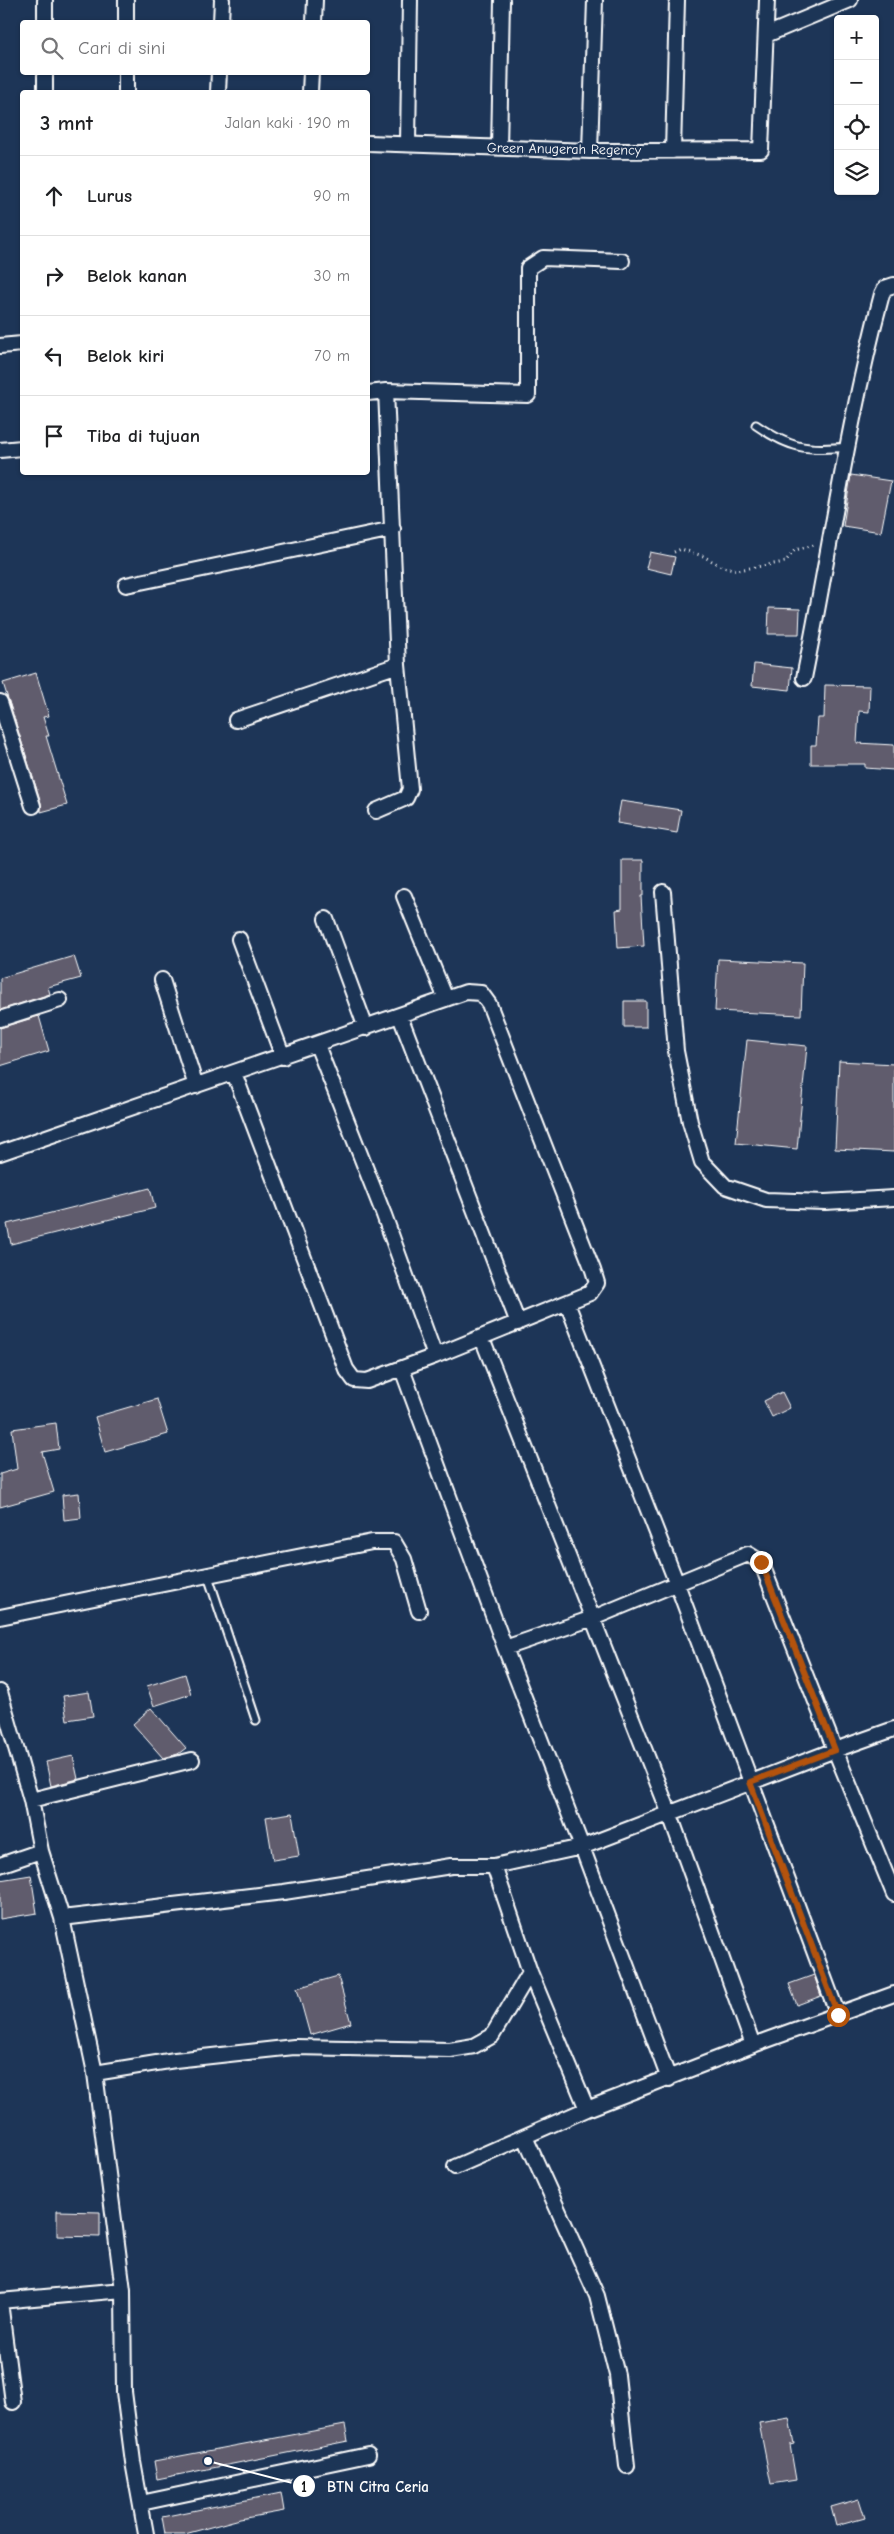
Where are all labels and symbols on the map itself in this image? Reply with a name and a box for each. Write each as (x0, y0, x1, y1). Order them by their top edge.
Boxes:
street label: Green Anugerah Regency (487, 139, 642, 159)
route end (750, 1551, 773, 1574)
route start (827, 2004, 850, 2027)
callout: BTN Citra Ceria (292, 2471, 439, 2501)
text: 1 (301, 2478, 307, 2496)
text: BTN Citra Ceria (327, 2478, 429, 2496)

